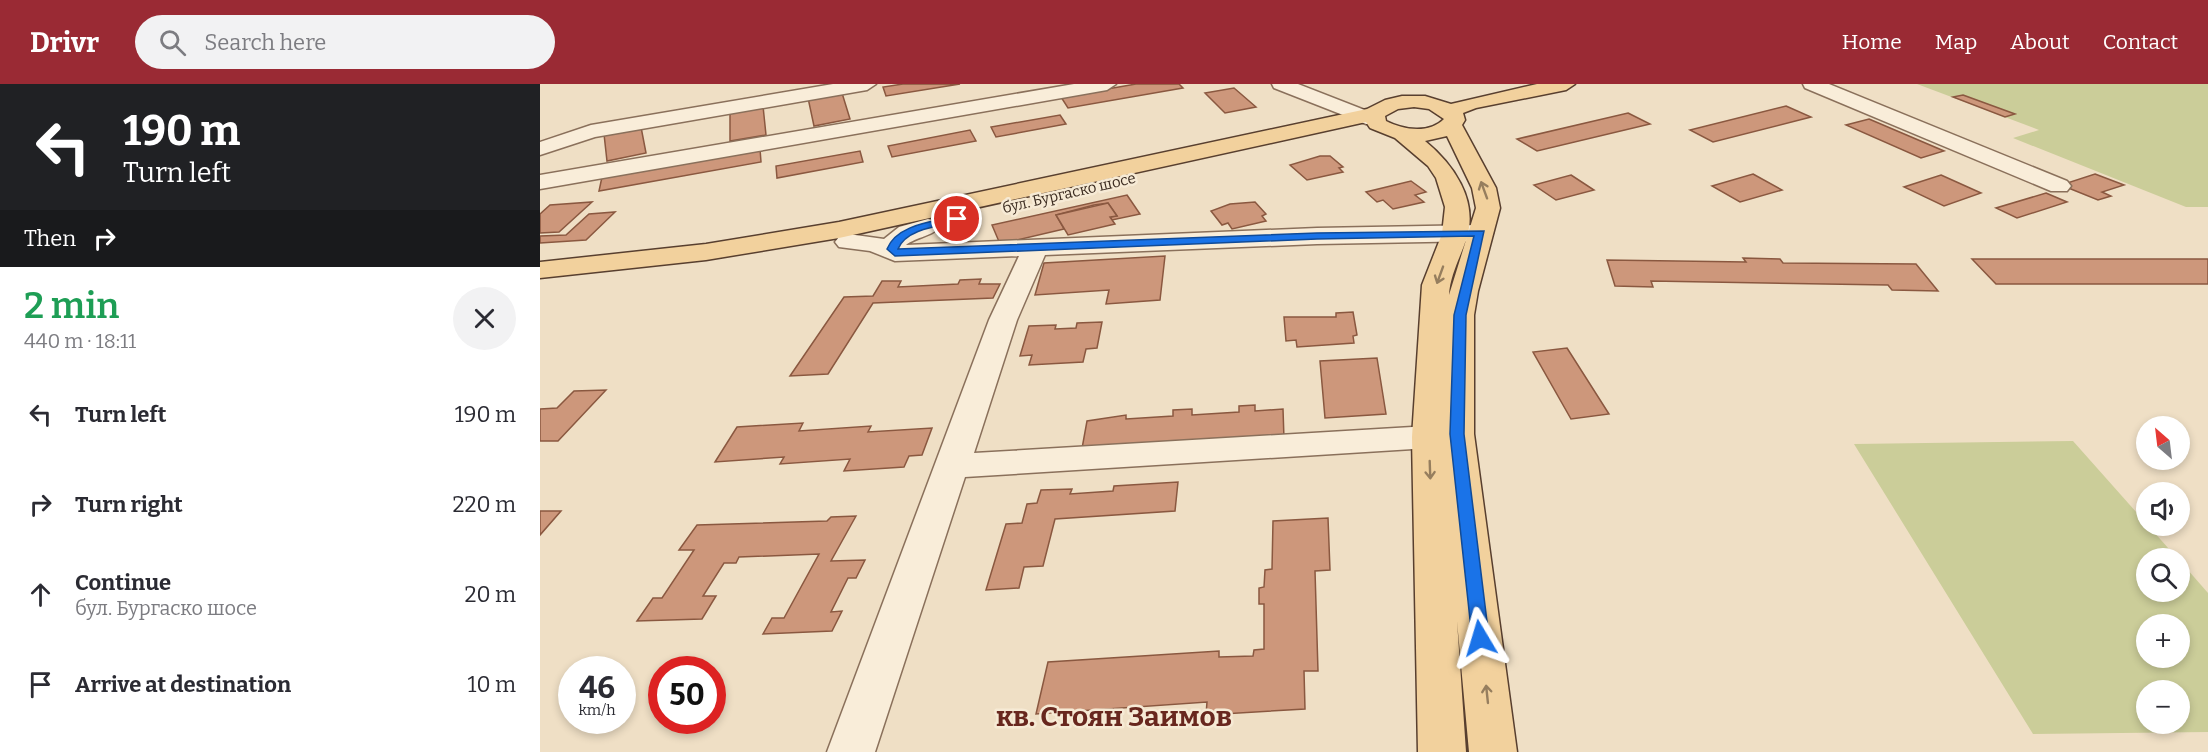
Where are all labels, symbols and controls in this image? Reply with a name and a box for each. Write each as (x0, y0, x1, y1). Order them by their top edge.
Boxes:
search box (135, 15, 555, 69)
text: Drivr (30, 26, 99, 59)
icon: search (156, 26, 189, 59)
text: Search here (204, 29, 326, 56)
text: Home (1842, 29, 1902, 55)
text: Map (1935, 29, 1977, 55)
text: About (2010, 29, 2070, 55)
text: Contact (2103, 29, 2178, 55)
text: 190 m (123, 106, 240, 156)
icon: left (24, 108, 102, 186)
text: Turn left (123, 157, 231, 189)
street label: бул. Бургаско шосе (1000, 169, 1138, 217)
one-way arrow (1477, 181, 1488, 200)
pin (931, 193, 982, 244)
icon: arrive (940, 202, 973, 235)
icon: right (88, 222, 121, 255)
text: Then (24, 225, 76, 252)
one-way arrow (1433, 266, 1444, 284)
text: 2 min (24, 284, 119, 328)
button: close (453, 287, 516, 350)
text: 440 m · 18:11 (24, 329, 136, 353)
icon: left (24, 398, 57, 431)
text: Turn left (75, 401, 167, 428)
text: 190 m (455, 401, 516, 428)
north arrow (2136, 416, 2190, 470)
map controls (2136, 416, 2190, 734)
one-way arrow (1425, 459, 1436, 479)
button: sound (2136, 482, 2190, 536)
icon: right (24, 488, 57, 521)
text: Turn right (75, 491, 183, 518)
text: 220 m (453, 491, 516, 518)
button: search (2136, 548, 2190, 602)
text: Continue (75, 569, 171, 596)
icon: ahead (24, 578, 57, 611)
text: 20 m (465, 581, 516, 608)
text: бул. Бургаско шосе (75, 596, 257, 620)
position arrow (1448, 606, 1512, 670)
button: + (2136, 614, 2190, 668)
speed limit sign: 50 (648, 656, 726, 734)
icon: arrive (24, 668, 57, 701)
text: 46 (579, 670, 615, 706)
text: Arrive at destination (75, 671, 291, 698)
text: 10 m (468, 671, 516, 698)
button: − (2136, 680, 2190, 734)
one-way arrow (1481, 684, 1492, 704)
district label: кв. Стоян Заимов (996, 700, 1232, 733)
text: km/h (578, 701, 616, 719)

